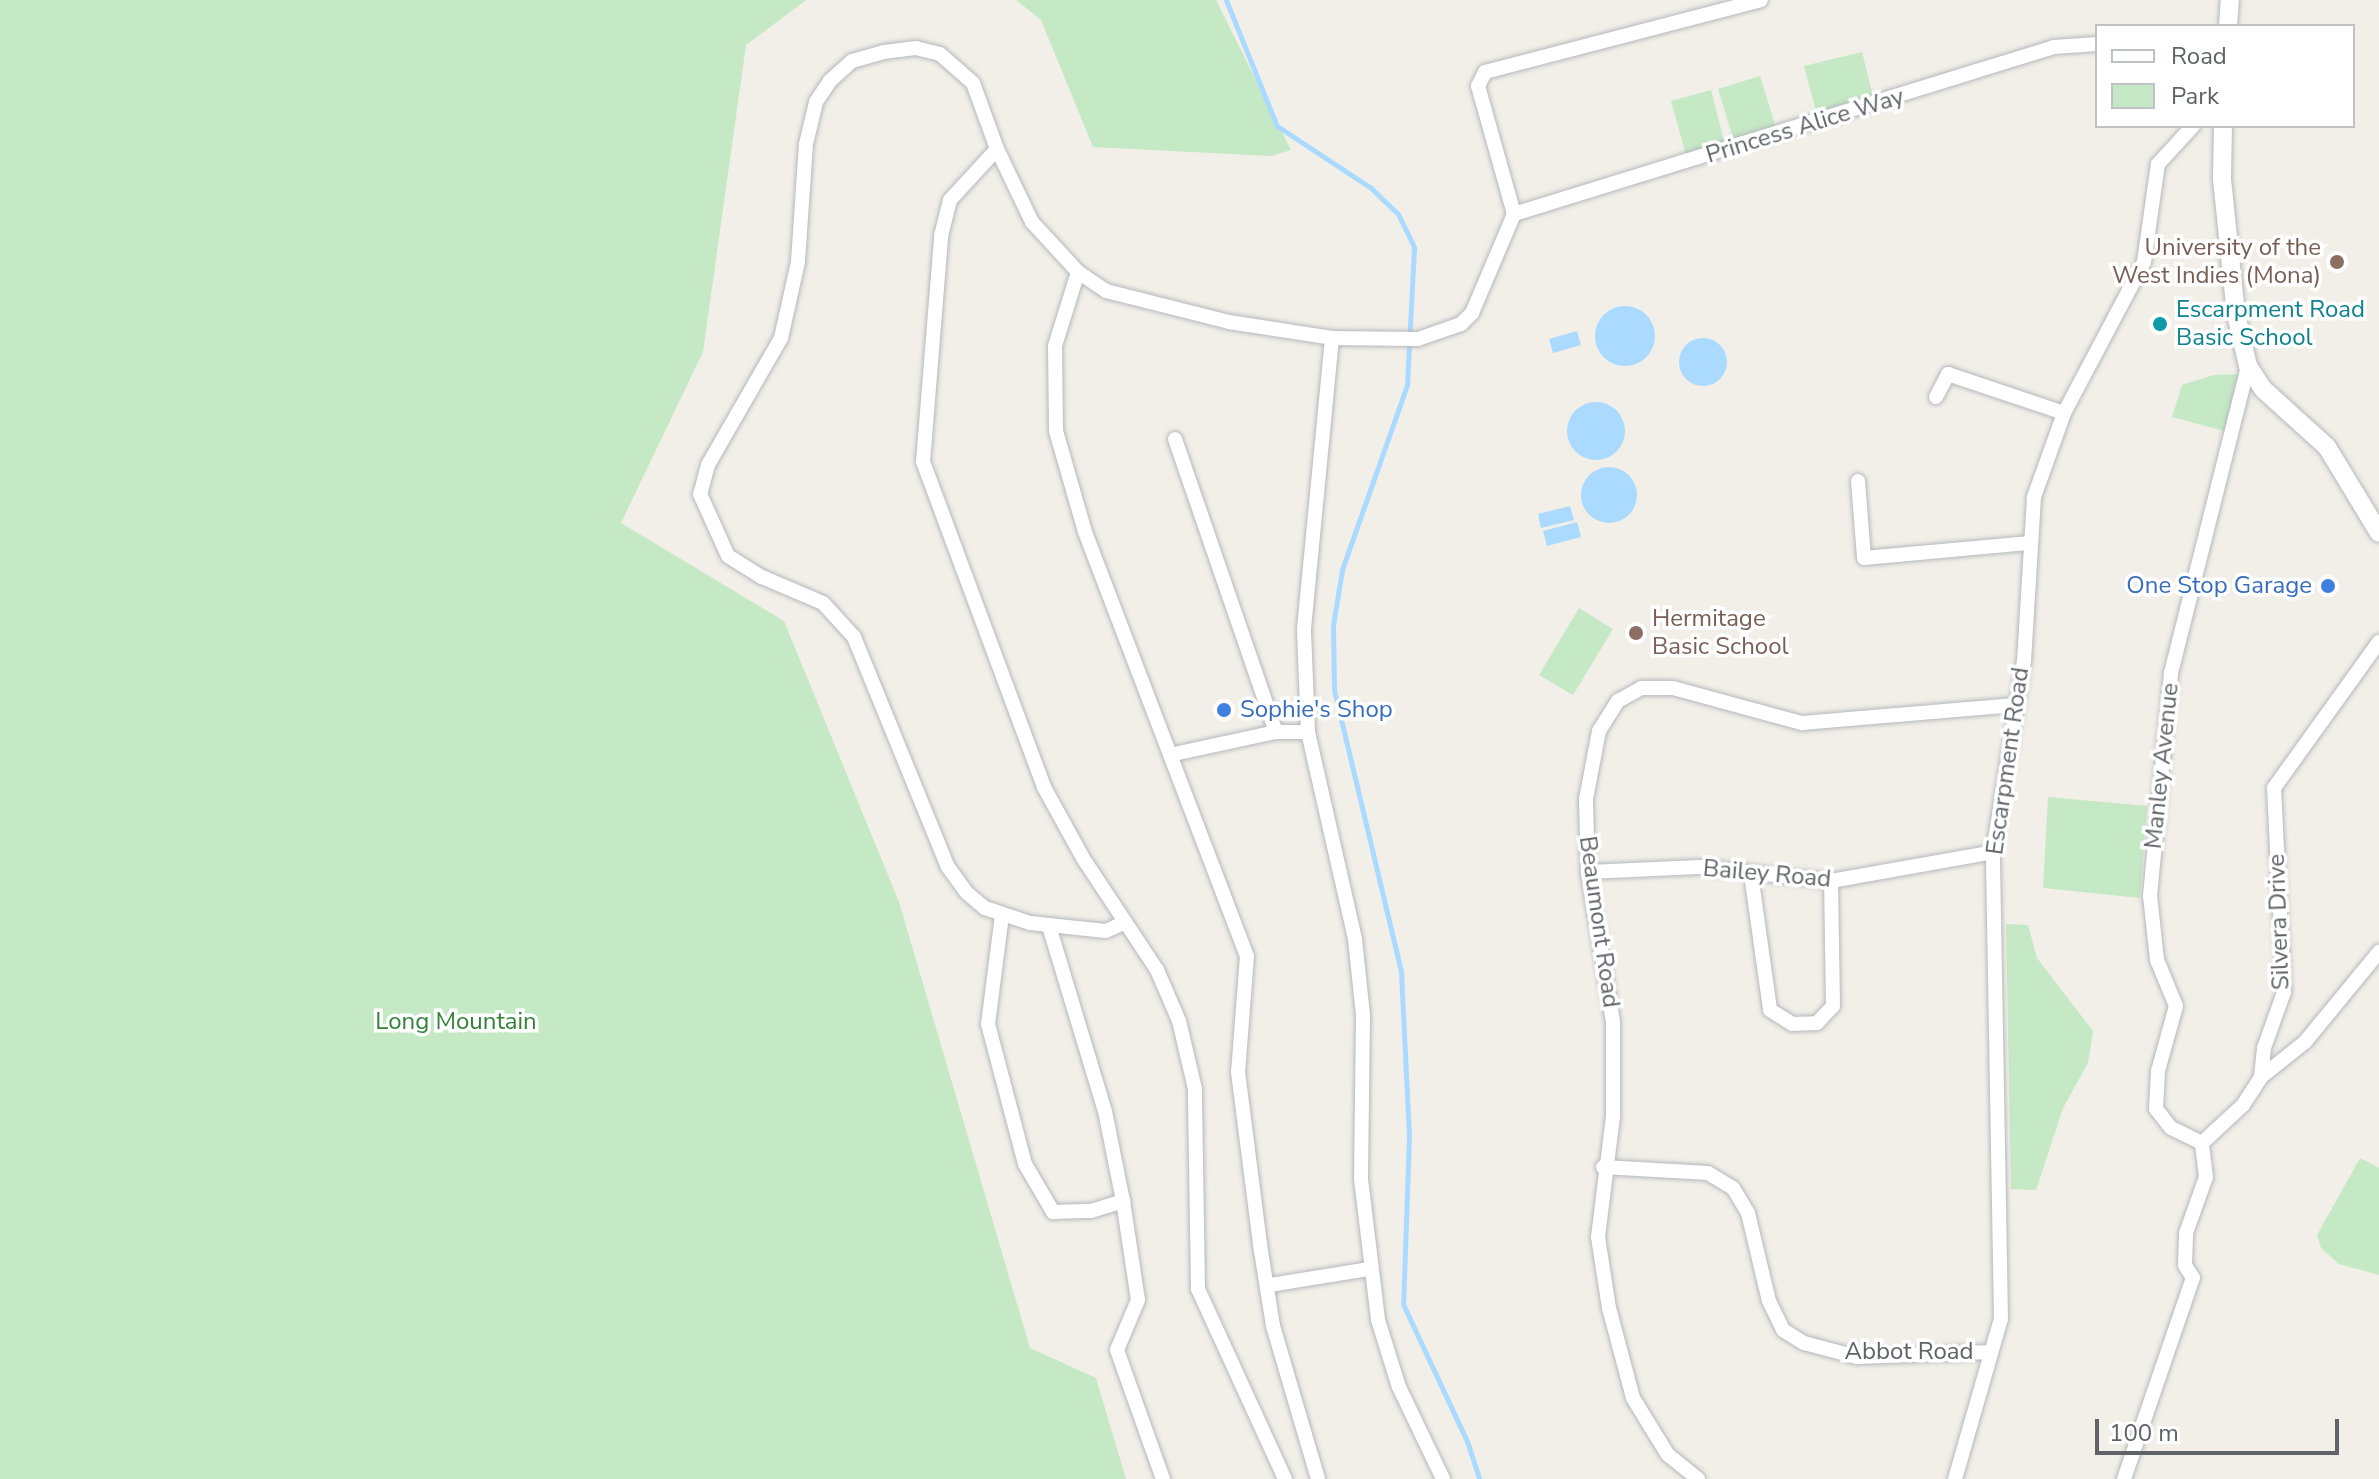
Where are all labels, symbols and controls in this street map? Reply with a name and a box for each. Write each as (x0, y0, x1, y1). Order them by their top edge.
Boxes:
legend (2095, 24, 2355, 128)
text: Road (2171, 40, 2227, 72)
text: Park (2171, 80, 2219, 112)
street label: Princess Alice Way (1702, 82, 1908, 170)
place label: University of the West Indies (Mona) (2112, 234, 2321, 290)
marker: University of the West Indies (Mona) (2328, 253, 2346, 271)
place label: Escarpment Road Basic School (2176, 296, 2365, 352)
marker: Escarpment Road Basic School (2151, 315, 2169, 333)
place label: One Stop Garage (2126, 572, 2312, 600)
marker: One Stop Garage (2319, 577, 2337, 595)
place label: Hermitage Basic School (1652, 605, 1789, 661)
marker: Hermitage Basic School (1627, 624, 1645, 642)
street label: Escarpment Road (1981, 665, 2035, 857)
street label: Manley Avenue (2139, 682, 2185, 850)
place label: Sophie's Shop (1240, 696, 1393, 724)
marker: Sophie's Shop (1215, 701, 1233, 719)
street label: Beaumont Road (1573, 834, 1625, 1010)
street label: Silvera Drive (2262, 853, 2296, 991)
street label: Bailey Road (1702, 854, 1832, 894)
park label: Long Mountain (375, 1008, 537, 1036)
street label: Abbot Road (1844, 1338, 1974, 1366)
scale bar (2099, 1403, 2343, 1453)
text: 100 m (2109, 1417, 2179, 1449)

